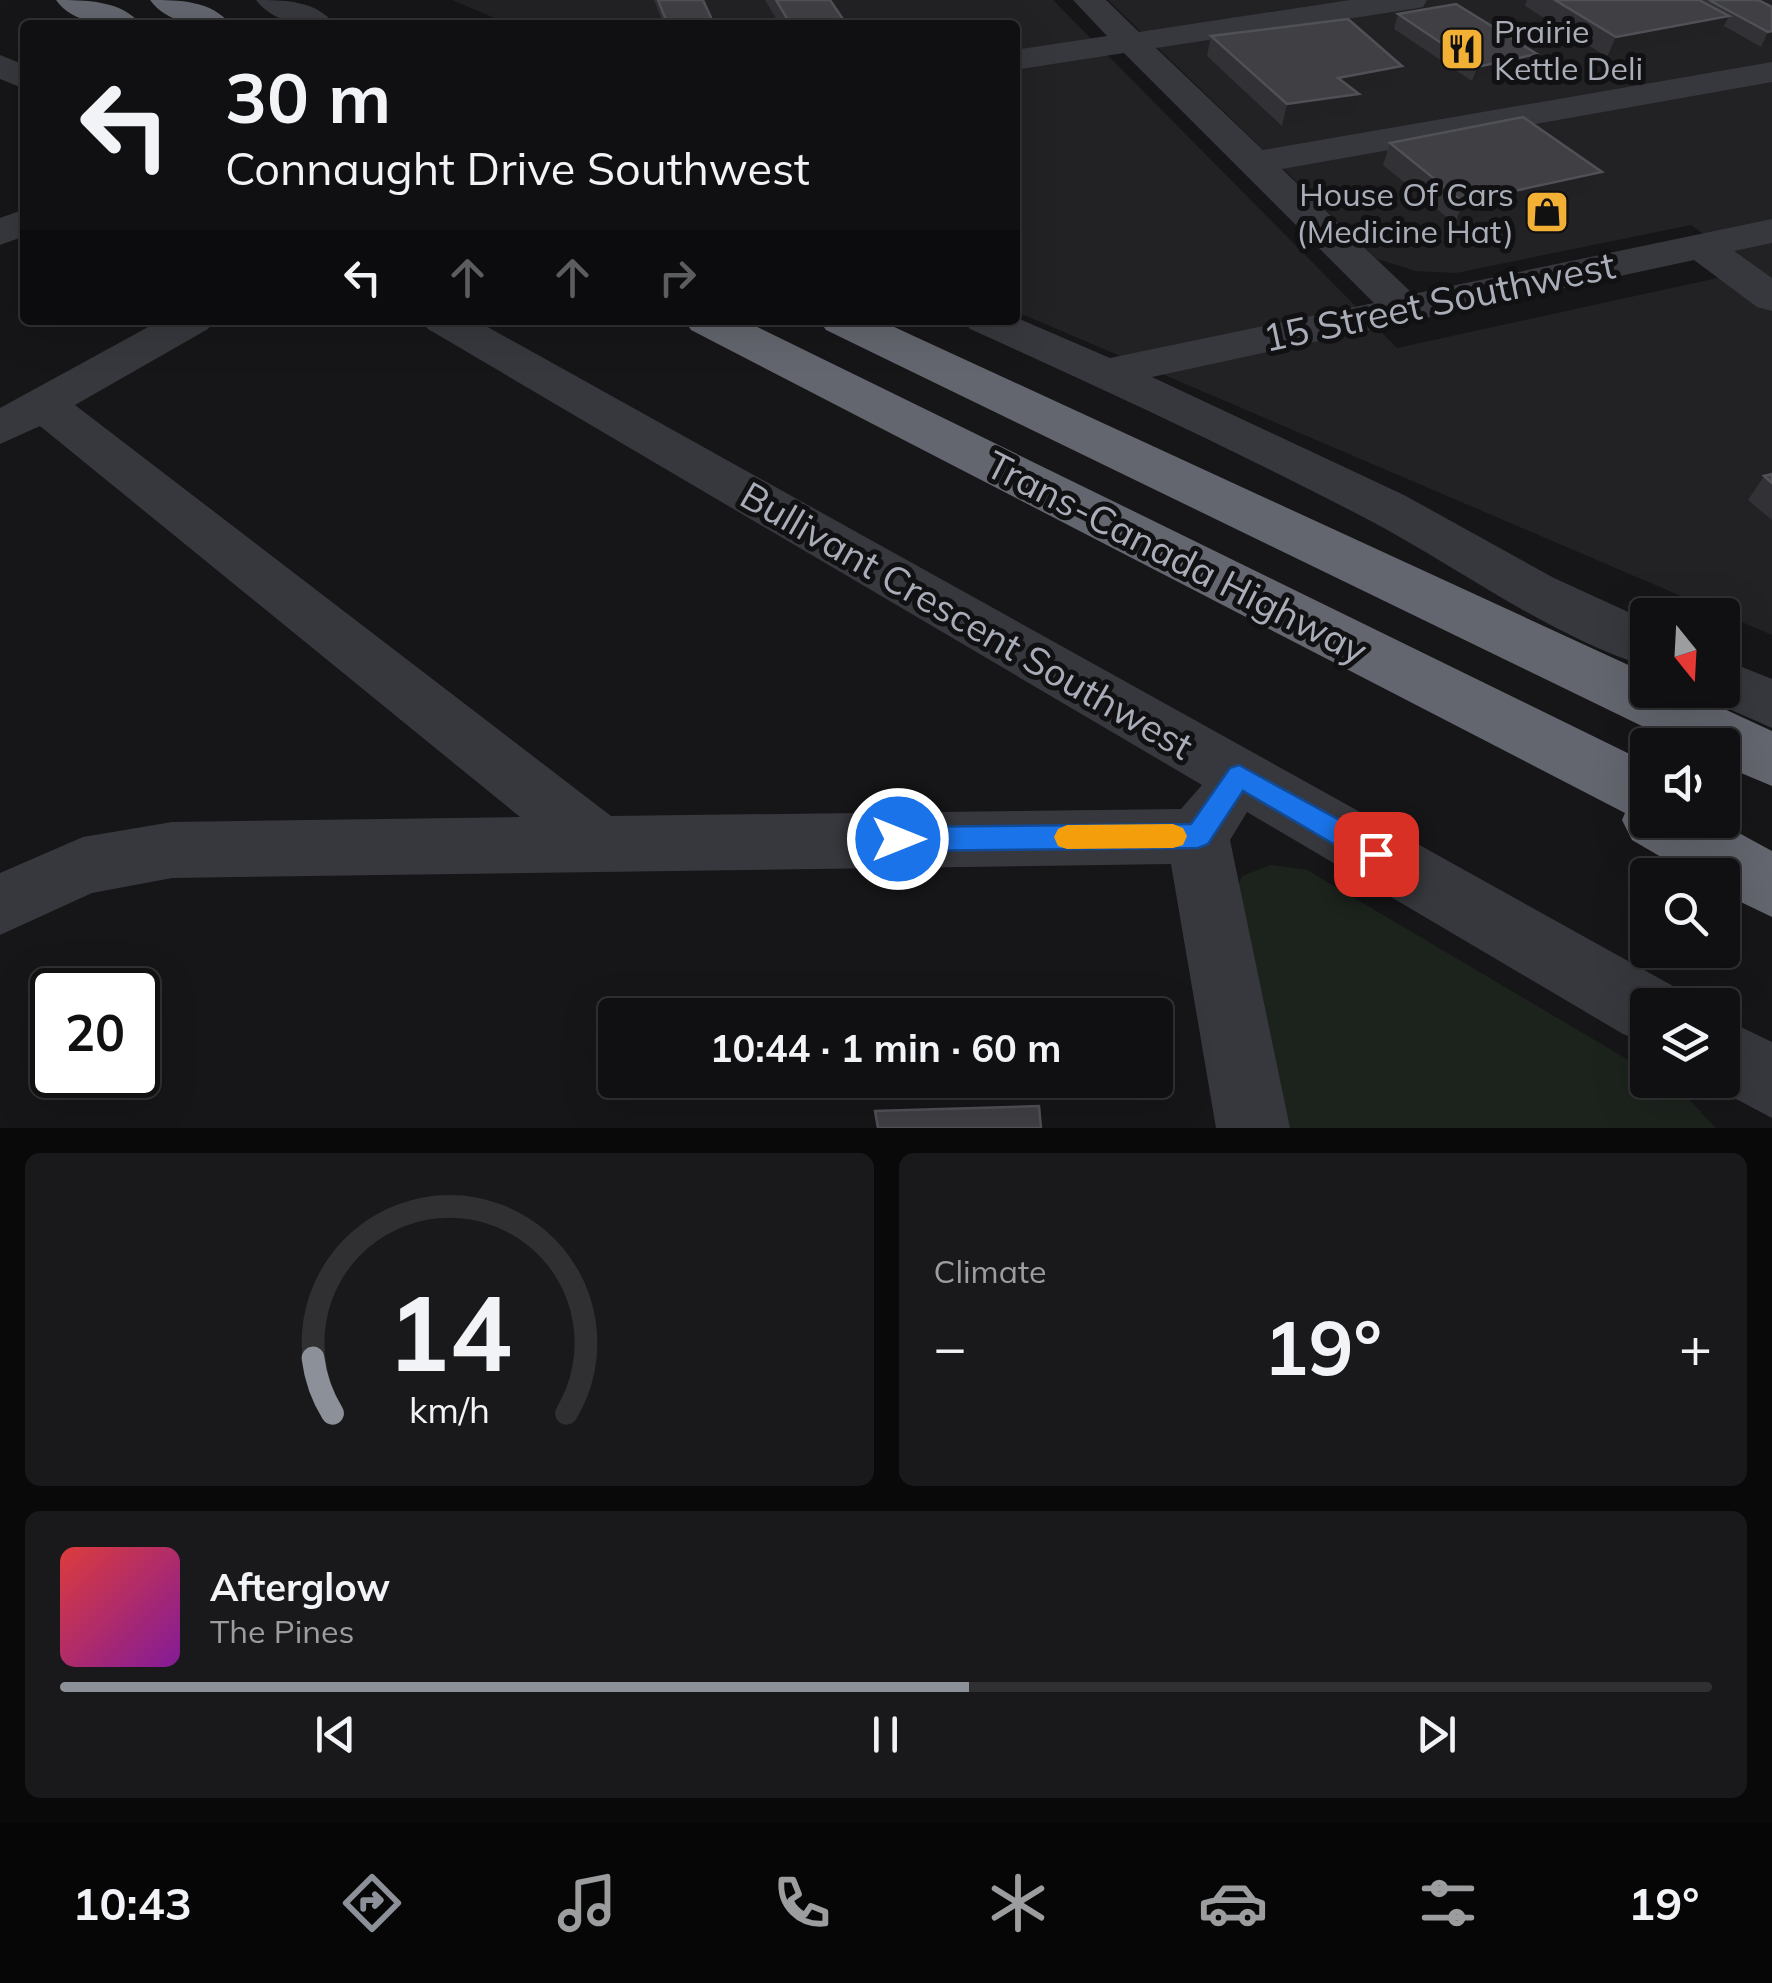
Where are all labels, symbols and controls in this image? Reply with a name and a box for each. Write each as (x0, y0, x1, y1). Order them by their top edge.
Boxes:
place label: Prairie Kettle Deli (1494, 11, 1643, 88)
restaurant icon: Prairie Kettle Deli (1439, 26, 1485, 72)
text: 30 m (225, 53, 391, 141)
icon: left (60, 60, 190, 190)
text: Connaught Drive Southwest (225, 140, 810, 196)
place label: House Of Cars (Medicine Hat) (1297, 174, 1514, 251)
shop icon: House Of Cars (Medicine Hat) (1524, 189, 1570, 235)
street label: 15 Street Southwest (1259, 240, 1619, 362)
icon: left (335, 250, 390, 305)
icon: ahead (440, 250, 495, 305)
icon: ahead (545, 250, 600, 305)
icon: right (650, 250, 705, 305)
street label: Trans-Canada Highway (978, 440, 1376, 674)
street label: Bullivant Crescent Southwest (732, 471, 1202, 769)
north arrow (1630, 598, 1740, 708)
map controls (1630, 598, 1740, 1098)
button: sound (1630, 728, 1740, 838)
position arrow (846, 787, 950, 891)
pin (1334, 812, 1419, 897)
icon: arrive (1349, 827, 1404, 882)
button: search (1630, 858, 1740, 968)
speed limit sign: 20 (30, 968, 160, 1098)
button: layers (1630, 988, 1740, 1098)
text: 10:44 · 1 min · 60 m (710, 1024, 1061, 1072)
text: Climate (934, 1251, 1046, 1291)
text: 14 (387, 1266, 512, 1397)
text: 19° (1264, 1300, 1382, 1394)
text: − (934, 1312, 967, 1381)
text: + (1679, 1312, 1712, 1381)
text: km/h (409, 1387, 490, 1432)
text: Afterglow (210, 1563, 390, 1611)
text: The Pines (210, 1611, 354, 1651)
icon: previous (308, 1707, 363, 1762)
icon: pause (858, 1707, 913, 1762)
icon: next (1409, 1707, 1464, 1762)
icon: directions (337, 1868, 407, 1938)
icon: music (552, 1868, 622, 1938)
icon: phone (767, 1868, 837, 1938)
icon: climate (983, 1868, 1053, 1938)
icon: car (1198, 1868, 1268, 1938)
icon: filters (1413, 1868, 1483, 1938)
text: 10:43 (73, 1875, 192, 1931)
text: 19° (1628, 1875, 1699, 1931)

